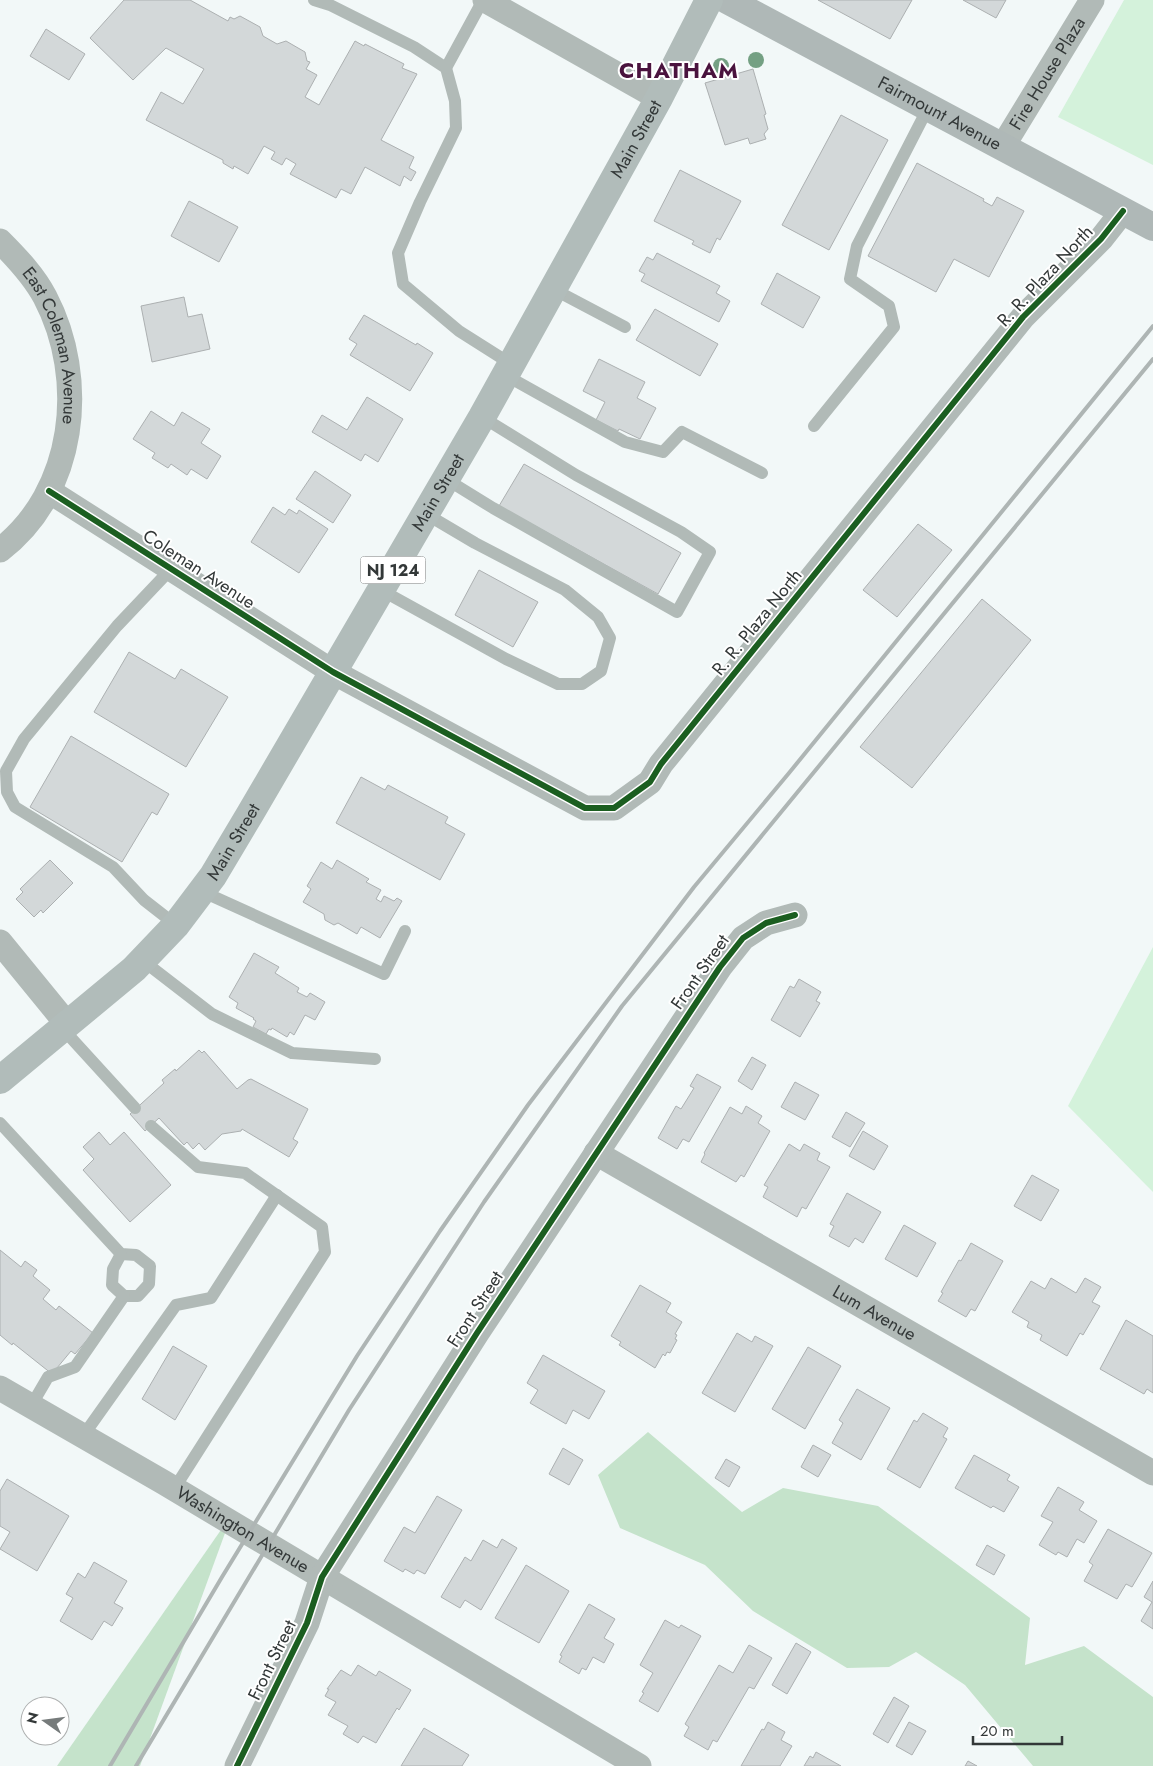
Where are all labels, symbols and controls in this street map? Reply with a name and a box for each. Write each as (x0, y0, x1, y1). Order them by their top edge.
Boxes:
street label: Fire House Plaza (1003, 12, 1092, 135)
district label: CHATHAM (619, 54, 739, 86)
street label: Fairmount Avenue (873, 70, 1006, 157)
street label: Main Street (604, 95, 669, 183)
street label: R. R. Plaza North (991, 219, 1099, 333)
street label: East Coleman Avenue (16, 261, 83, 426)
street label: Main Street (405, 448, 471, 536)
street label: Coleman Avenue (138, 523, 260, 615)
road number: NJ 124 (360, 556, 426, 584)
street label: R. R. Plaza North (706, 563, 808, 681)
street label: Main Street (200, 798, 267, 885)
street label: Front Street (665, 929, 736, 1015)
street label: Front Street (441, 1265, 510, 1352)
street label: Lum Avenue (828, 1279, 921, 1347)
street label: Washington Avenue (171, 1480, 314, 1579)
street label: Front Street (241, 1615, 303, 1705)
north arrow (20, 1696, 70, 1746)
text: N (21, 1710, 43, 1726)
scale bar (973, 1714, 1062, 1746)
text: 20 m (980, 1720, 1014, 1742)

